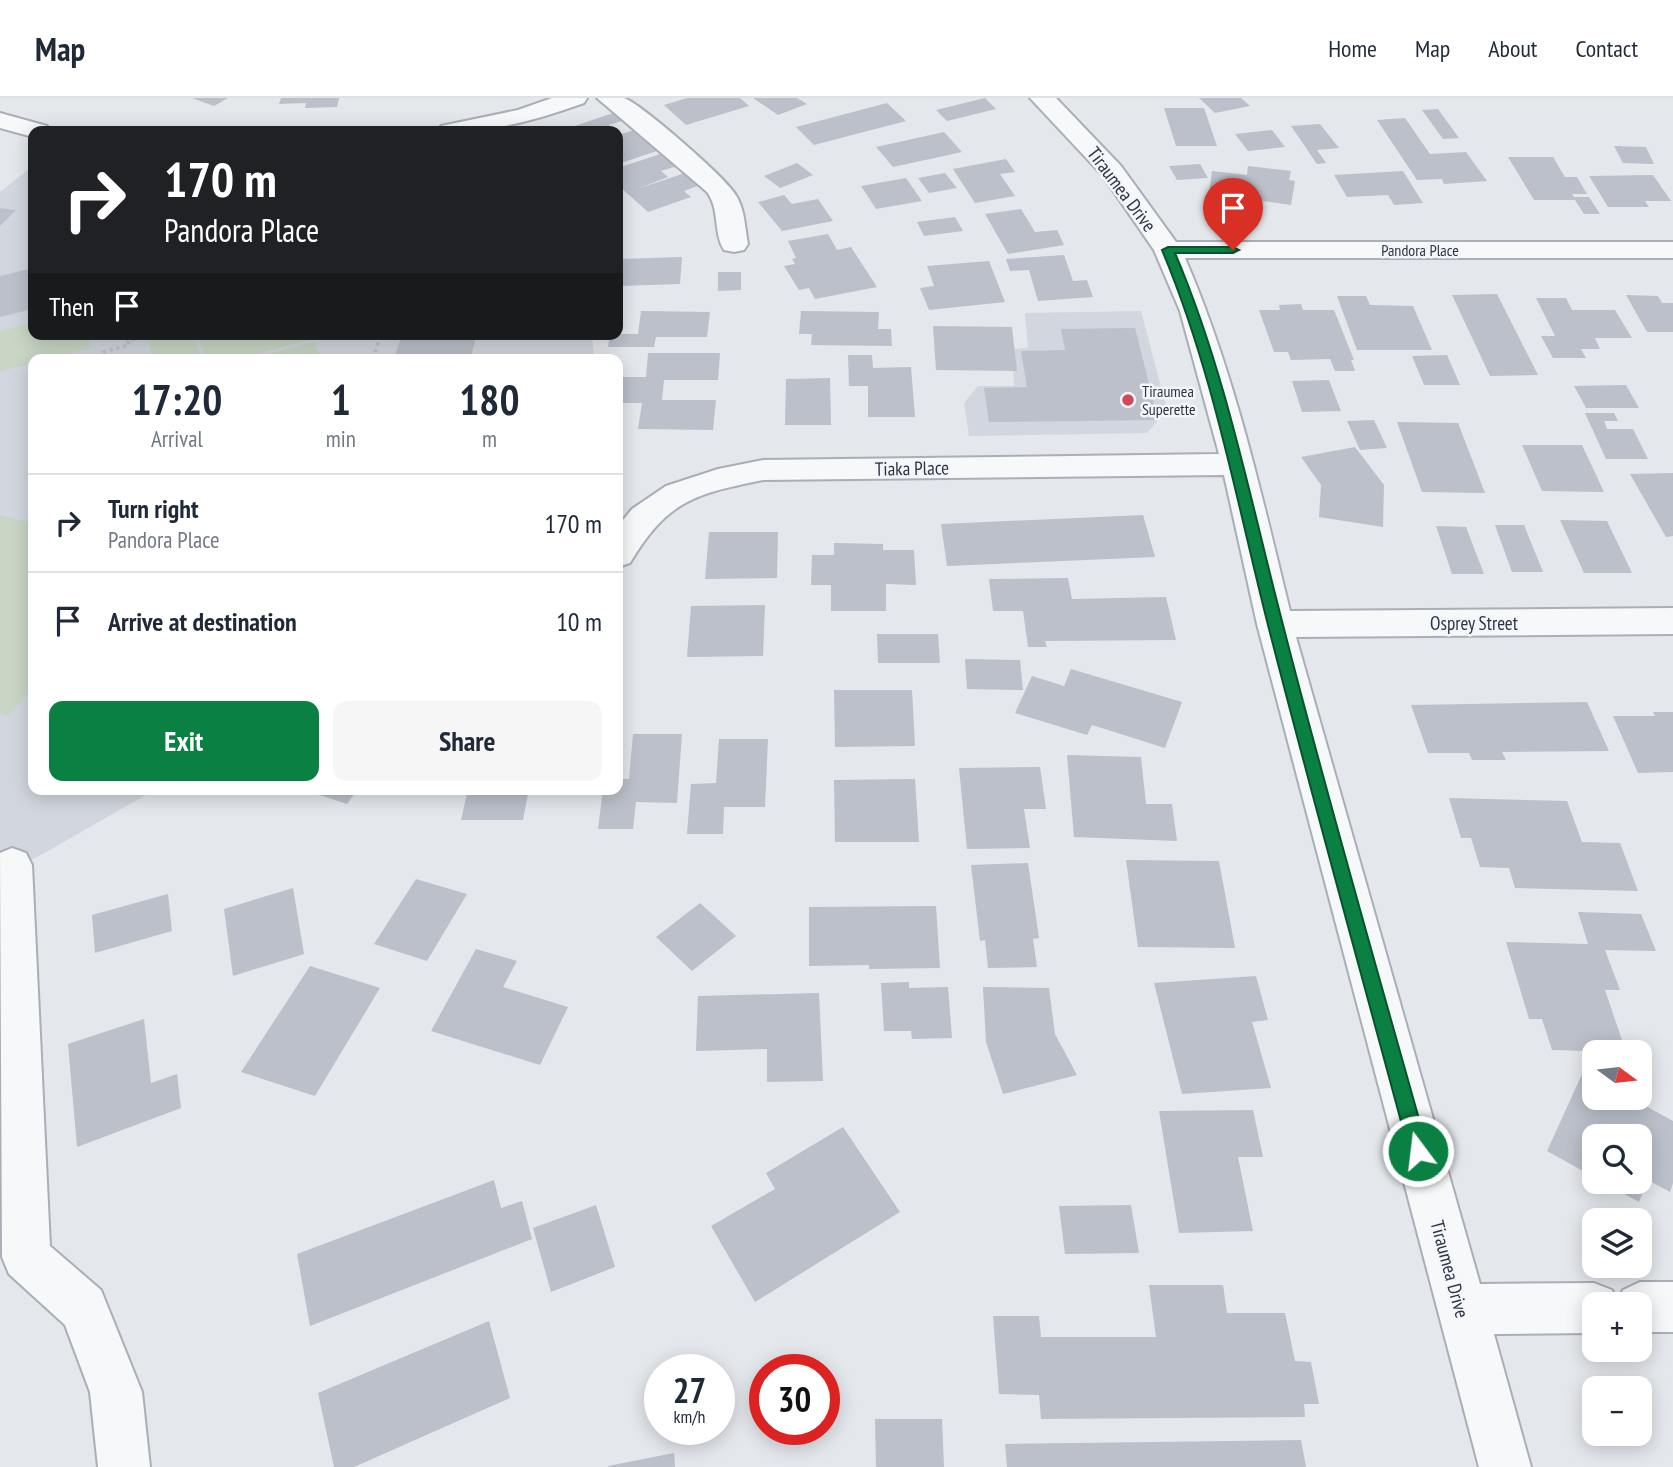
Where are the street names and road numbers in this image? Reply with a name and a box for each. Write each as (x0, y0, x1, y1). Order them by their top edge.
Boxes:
street label: Tiraumea Drive (1082, 142, 1162, 236)
street label: Pandora Place (1381, 240, 1459, 260)
street label: Tiaka Place (875, 455, 949, 481)
street label: Osprey Street (1430, 611, 1519, 635)
street label: Tiraumea Drive (1425, 1218, 1475, 1321)

